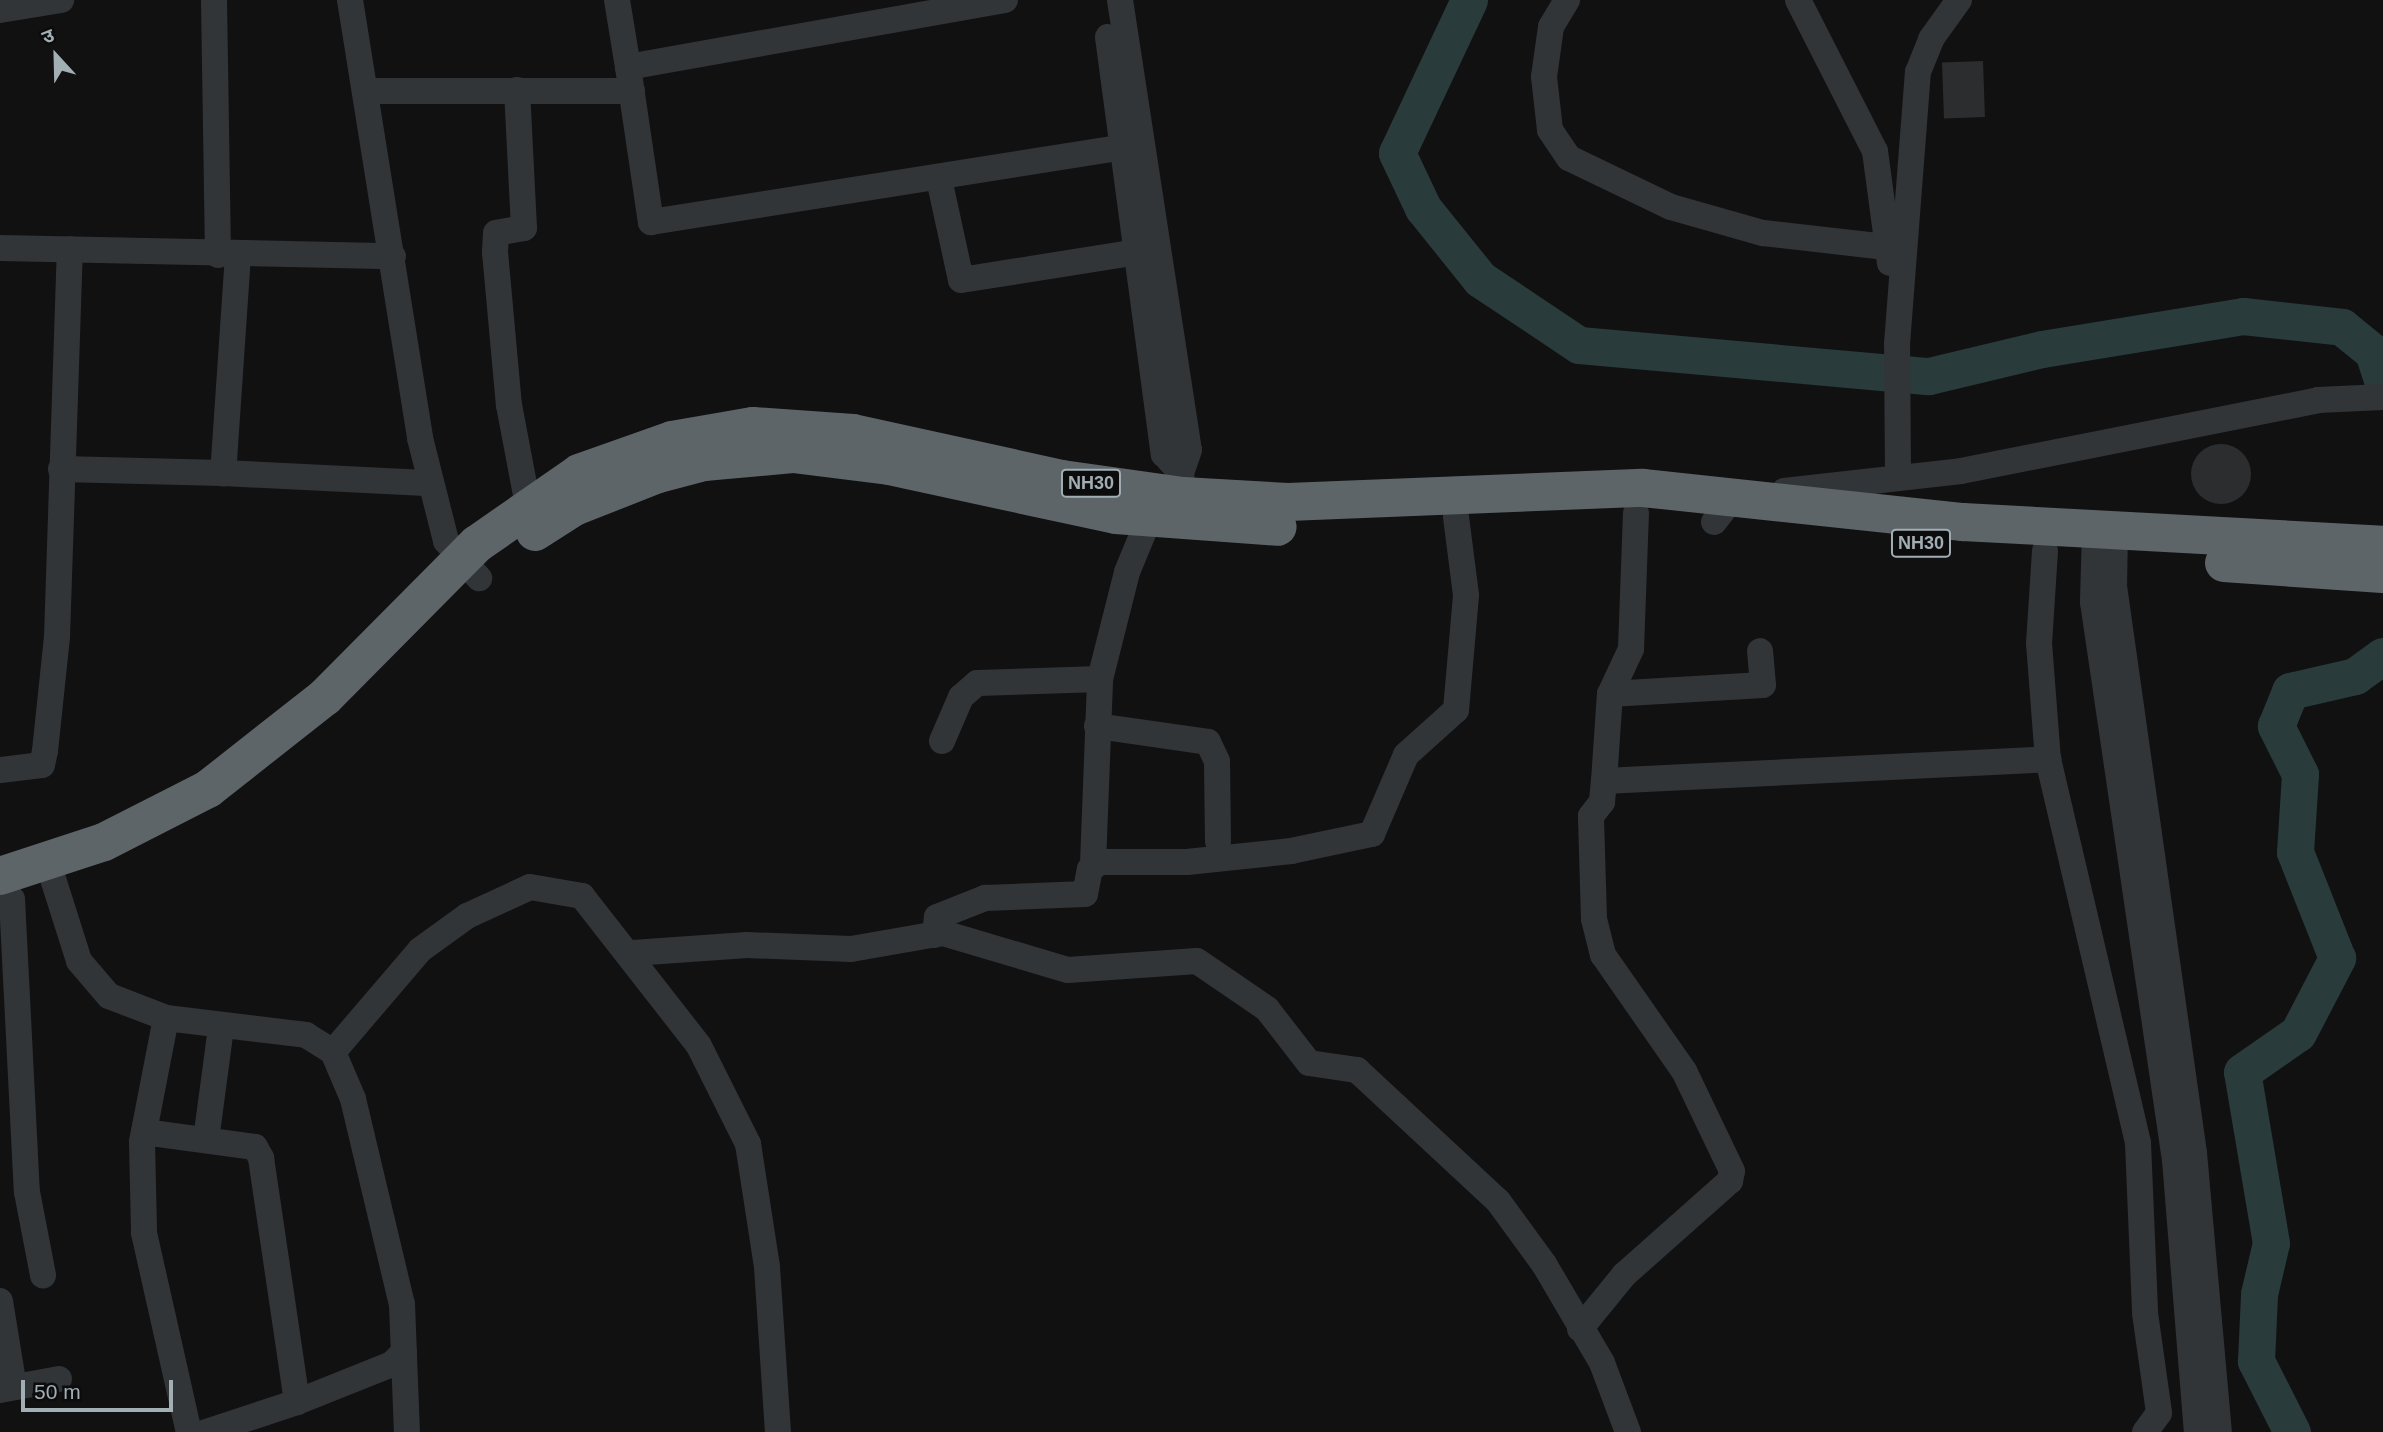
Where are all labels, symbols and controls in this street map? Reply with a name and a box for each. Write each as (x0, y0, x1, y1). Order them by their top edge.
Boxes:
north arrow (21, 21, 91, 91)
text: उ (39, 24, 57, 48)
road number: NH30 (1060, 468, 1122, 498)
road number: NH30 (1890, 528, 1952, 558)
scale bar (24, 1366, 177, 1410)
text: 50 m (34, 1380, 81, 1403)

